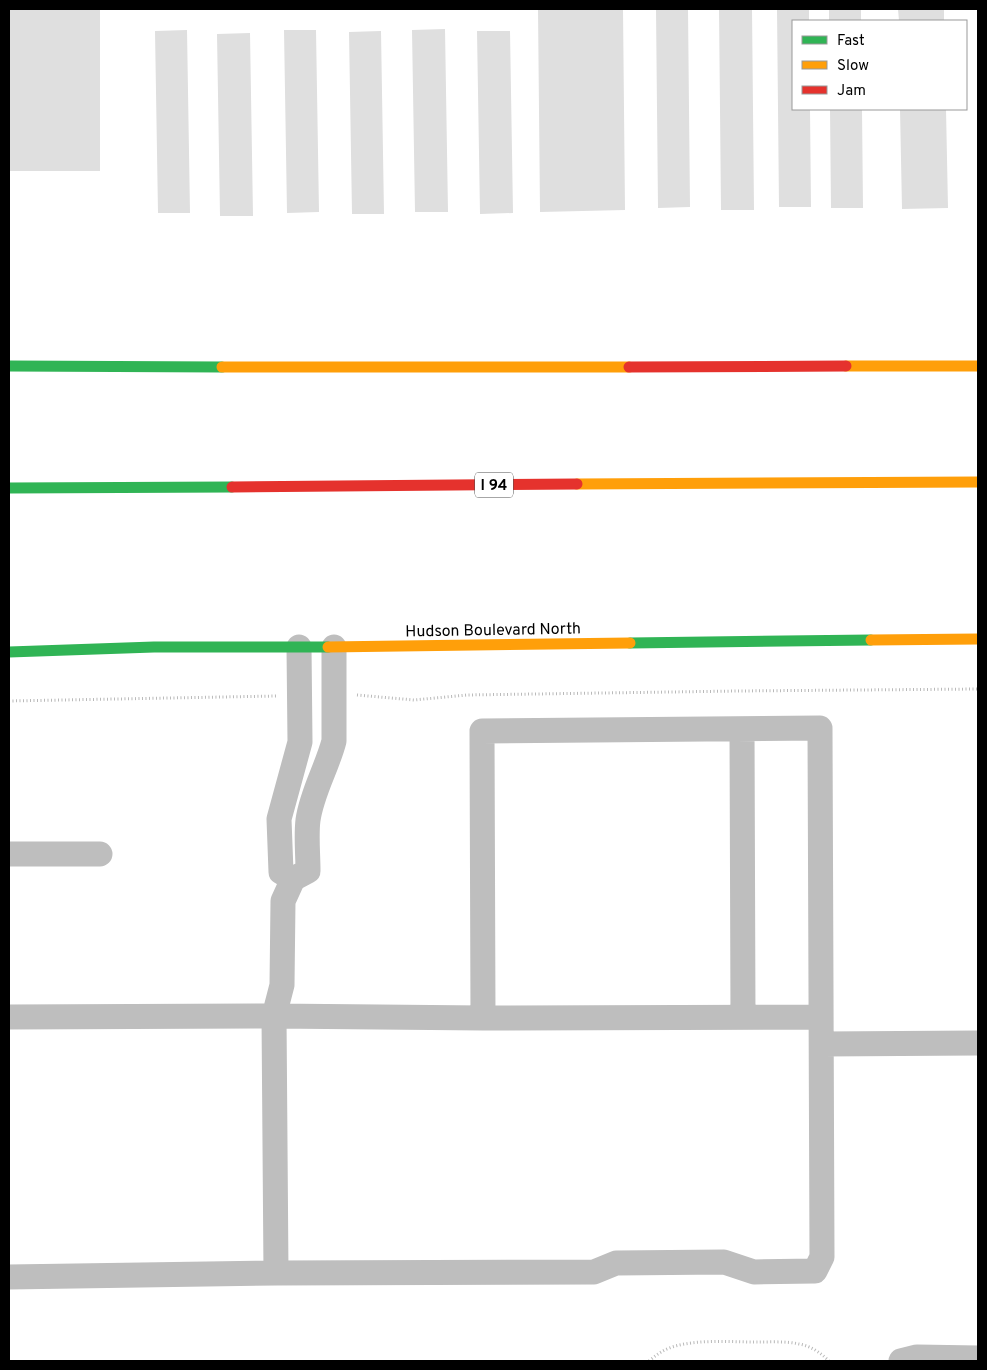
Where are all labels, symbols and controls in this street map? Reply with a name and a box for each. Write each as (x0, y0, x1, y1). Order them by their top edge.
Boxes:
legend (792, 20, 967, 110)
text: Fast (837, 32, 865, 51)
text: Slow (837, 57, 869, 76)
text: Jam (837, 82, 866, 101)
road number: I 94 (475, 472, 513, 498)
street label: Hudson Boulevard North (405, 619, 581, 643)

